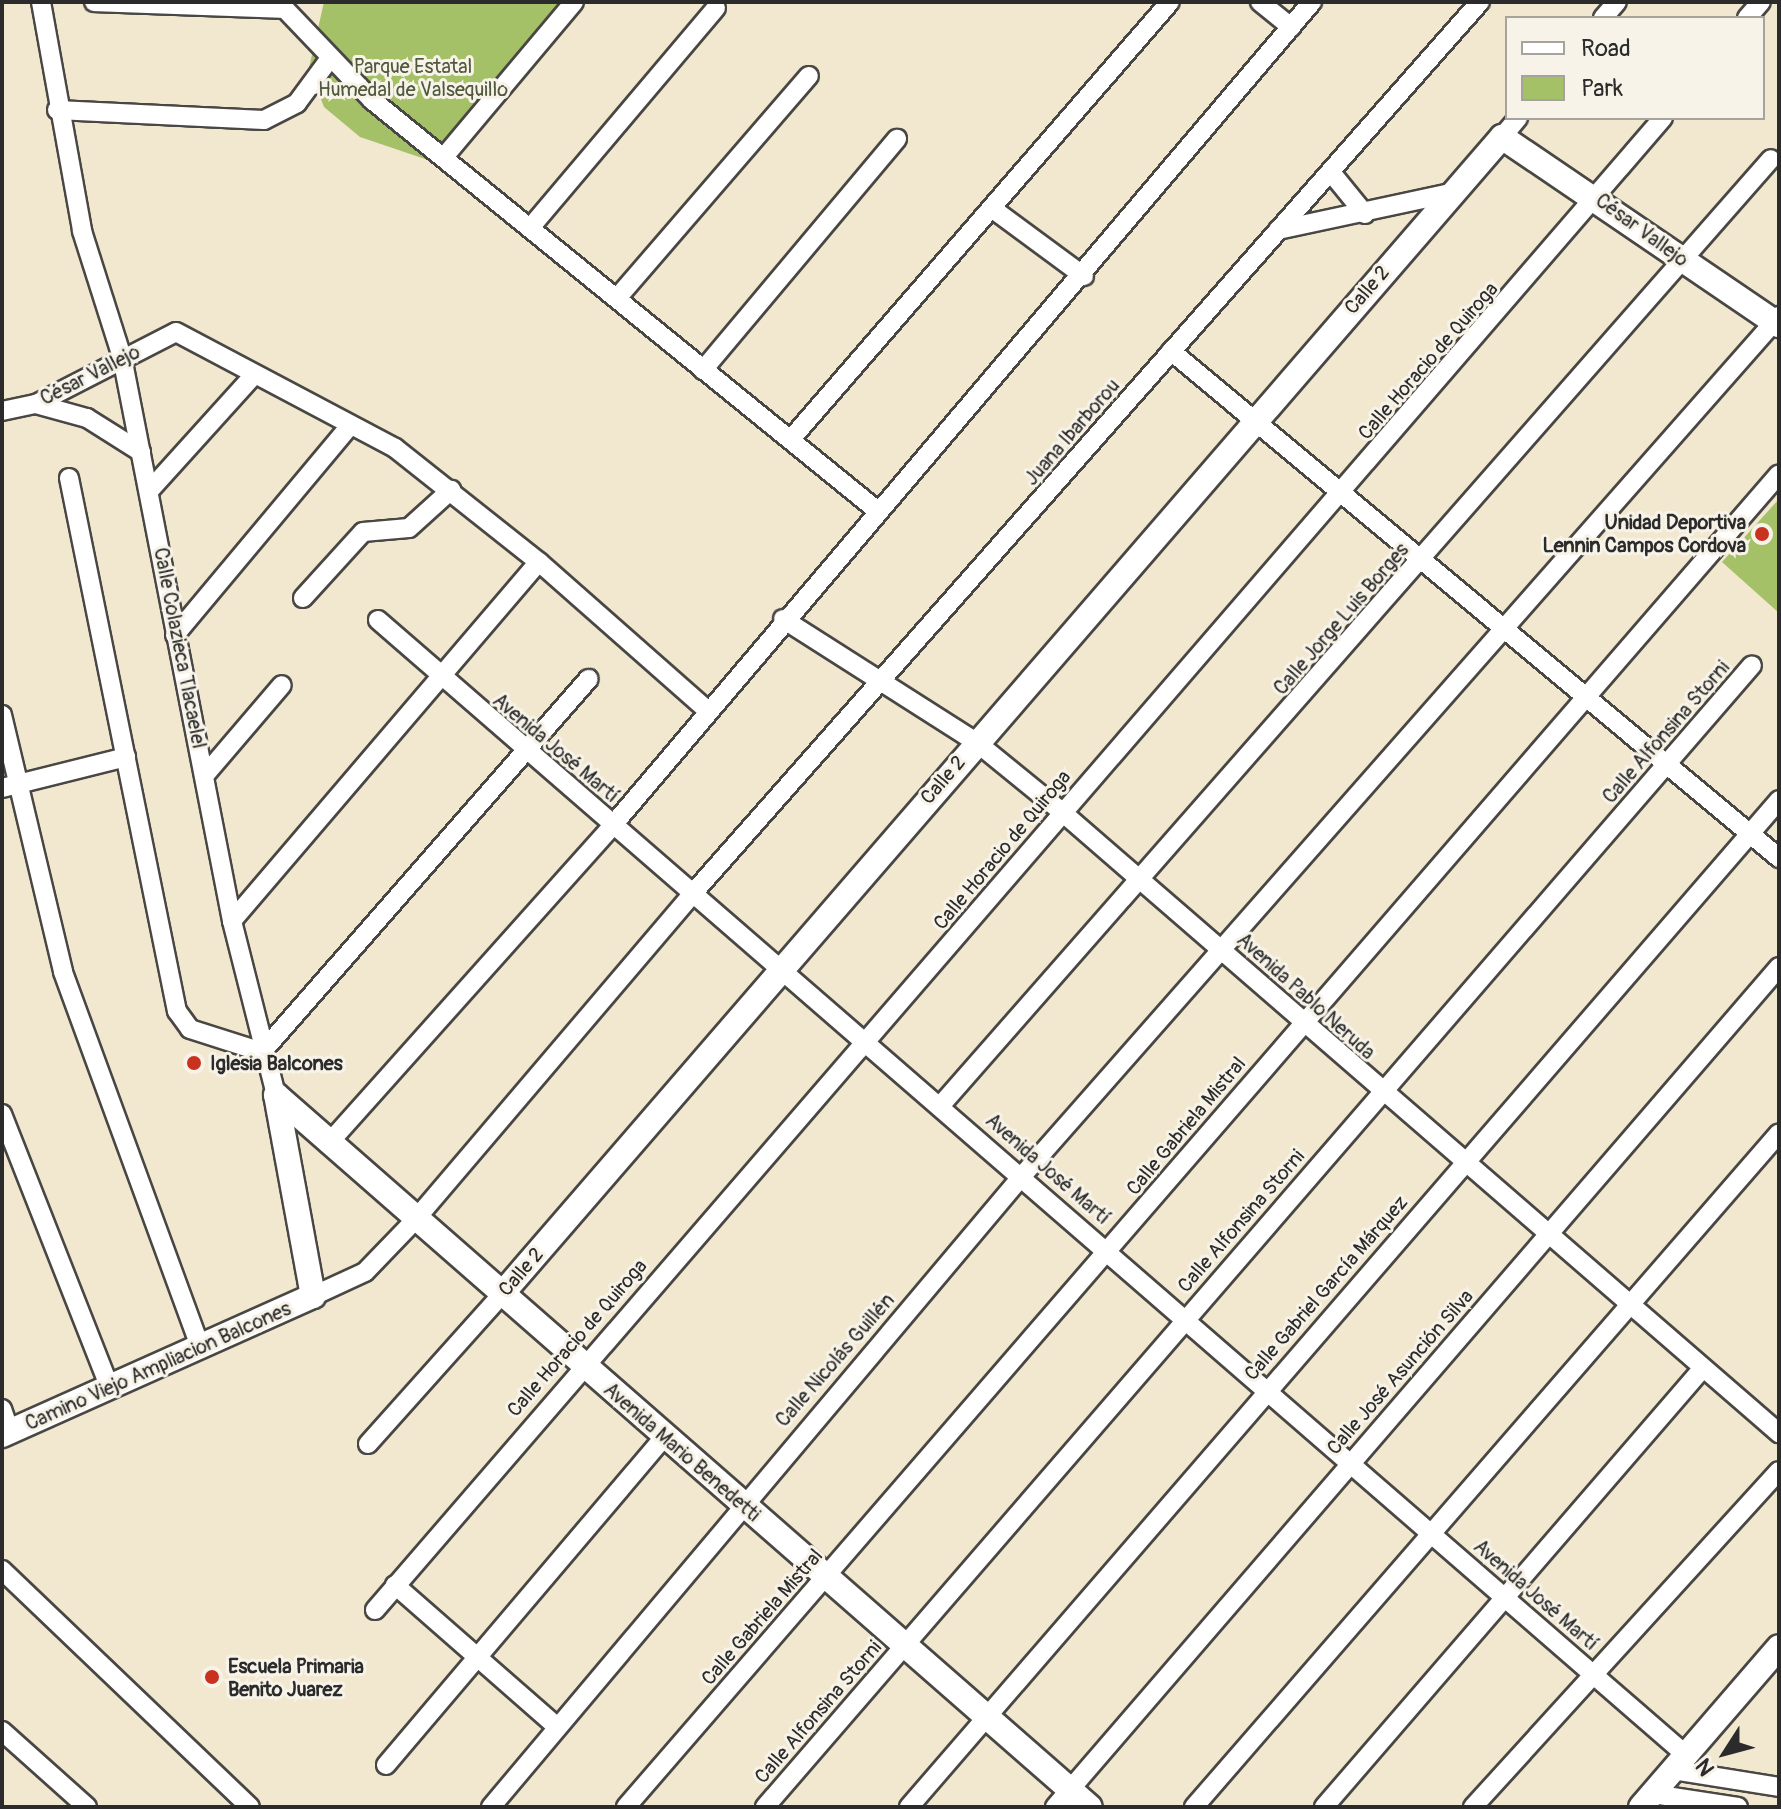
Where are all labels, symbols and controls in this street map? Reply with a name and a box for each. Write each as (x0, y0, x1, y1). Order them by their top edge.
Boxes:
legend (1505, 16, 1765, 120)
text: Road (1581, 34, 1631, 63)
park label: Parque Estatal Humedal de Valsequillo (318, 54, 508, 101)
text: Park (1581, 74, 1623, 103)
street label: César Vallejo (1591, 188, 1693, 272)
street label: Calle 2 (1339, 261, 1395, 319)
street label: Calle Horacio de Quiroga (1353, 277, 1503, 445)
street label: César Vallejo (36, 340, 144, 410)
street label: Juana Ibarborou (1019, 374, 1125, 490)
place label: Unidad Deportiva Lennin Campos Cordova (1542, 510, 1746, 557)
marker: Unidad Deportiva Lennin Campos Cordova (1753, 525, 1771, 543)
street label: Calle Jorge Luis Borges (1269, 538, 1413, 700)
street label: Calle Colazieca Tlacaelel (149, 546, 211, 750)
street label: Calle Alfonsina Storni (1597, 656, 1735, 808)
street label: Avenida José Martí (488, 688, 624, 808)
street label: Calle 2 (915, 751, 971, 809)
street label: Calle Horacio de Quiroga (928, 765, 1076, 935)
street label: Avenida Pablo Neruda (1232, 928, 1380, 1064)
place label: Iglesia Balcones (210, 1051, 343, 1075)
street label: Calle Gabriela Mistral (1121, 1052, 1251, 1200)
marker: Iglesia Balcones (185, 1054, 203, 1072)
street label: Avenida José Martí (981, 1108, 1115, 1230)
street label: Calle Alfonsina Storni (1172, 1145, 1310, 1297)
street label: Calle Gabriel García Márquez (1239, 1191, 1413, 1385)
street label: Calle 2 (493, 1243, 549, 1301)
street label: Calle Horacio de Quiroga (502, 1254, 652, 1422)
street label: Calle José Asunción Silva (1322, 1284, 1478, 1460)
street label: Calle Nicolás Guillén (770, 1288, 900, 1432)
street label: Camino Viejo Ampliacion Balcones (21, 1296, 295, 1436)
street label: Avenida Mario Benedetti (599, 1377, 765, 1527)
street label: Avenida José Martí (1469, 1534, 1603, 1656)
street label: Calle Gabriela Mistral (696, 1544, 828, 1690)
street label: Calle Alfonsina Storni (749, 1636, 887, 1788)
place label: Escuela Primaria Benito Juarez (228, 1654, 364, 1701)
marker: Escuela Primaria Benito Juarez (203, 1668, 221, 1686)
north arrow (1685, 1713, 1765, 1793)
text: N (1690, 1753, 1721, 1781)

